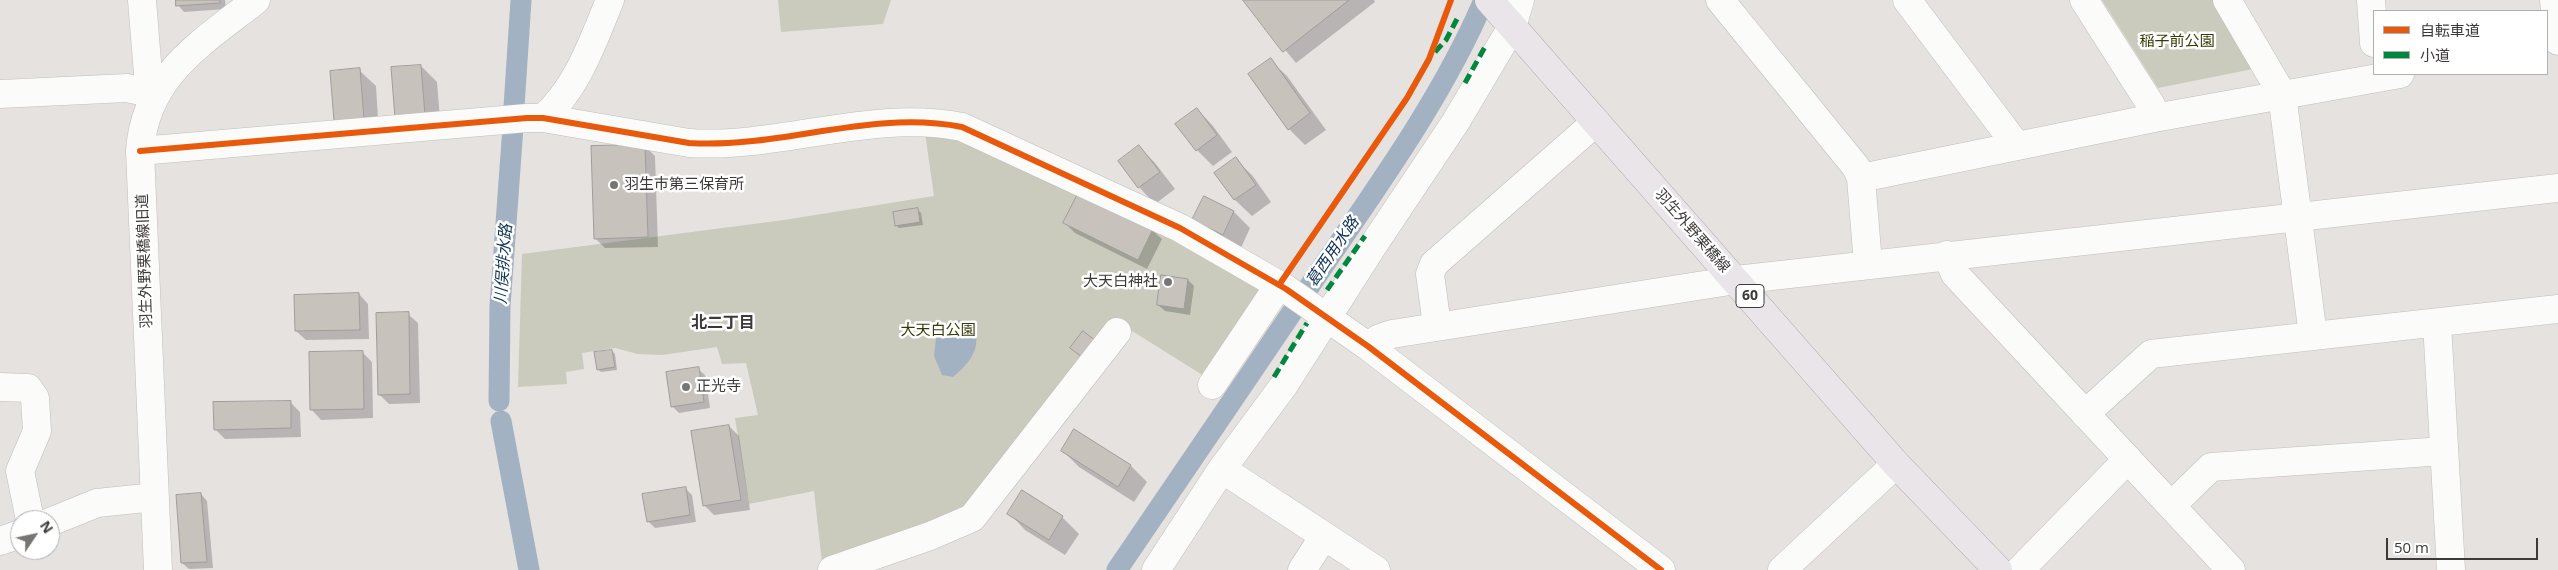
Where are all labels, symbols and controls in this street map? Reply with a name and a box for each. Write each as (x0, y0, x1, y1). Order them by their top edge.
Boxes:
legend (2373, 10, 2548, 75)
text: 自転車道 (2420, 20, 2480, 40)
park label: 稲子前公園 (2140, 33, 2214, 51)
text: 小道 (2420, 45, 2450, 65)
place label: 羽生市第三保育所 (624, 176, 744, 194)
marker: 羽生市第三保育所 (608, 179, 620, 191)
street label: 羽生外野栗橋線 (1651, 185, 1733, 277)
street label: 羽生外野栗橋線旧道 (134, 193, 156, 329)
water label: 葛西用水路 (1303, 213, 1363, 291)
water label: 川俣排水路 (492, 223, 516, 305)
place label: 大天白神社 (1083, 273, 1158, 291)
marker: 大天白神社 (1162, 276, 1174, 288)
road number: 60 (1736, 284, 1764, 308)
district label: 北二丁目 (691, 313, 755, 333)
park label: 大天白公園 (901, 322, 975, 340)
place label: 正光寺 (696, 378, 741, 396)
marker: 正光寺 (680, 381, 692, 393)
north arrow (10, 510, 60, 560)
text: N (36, 517, 58, 537)
scale bar (2388, 528, 2540, 560)
text: 50 m (2394, 537, 2429, 557)

